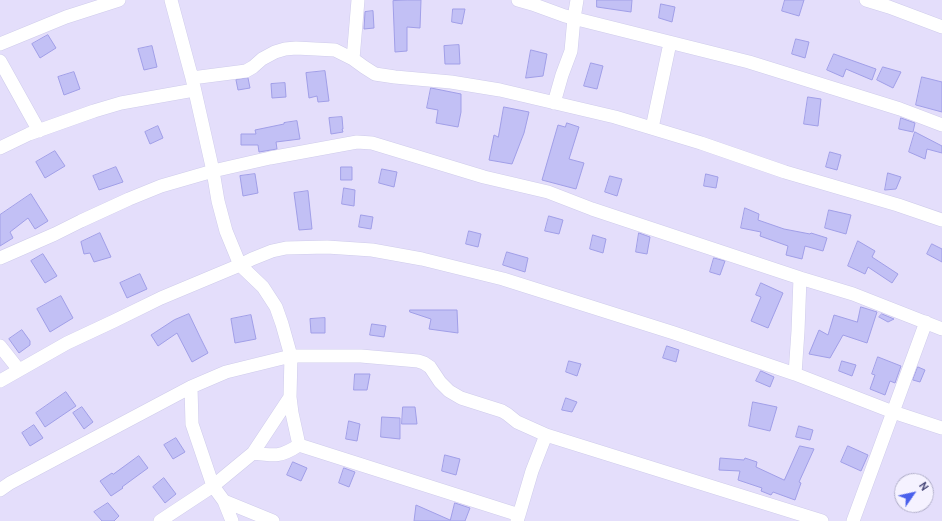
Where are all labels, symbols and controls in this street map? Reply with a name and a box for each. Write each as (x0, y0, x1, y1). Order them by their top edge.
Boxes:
north arrow (894, 473, 934, 513)
text: N (915, 480, 931, 494)

